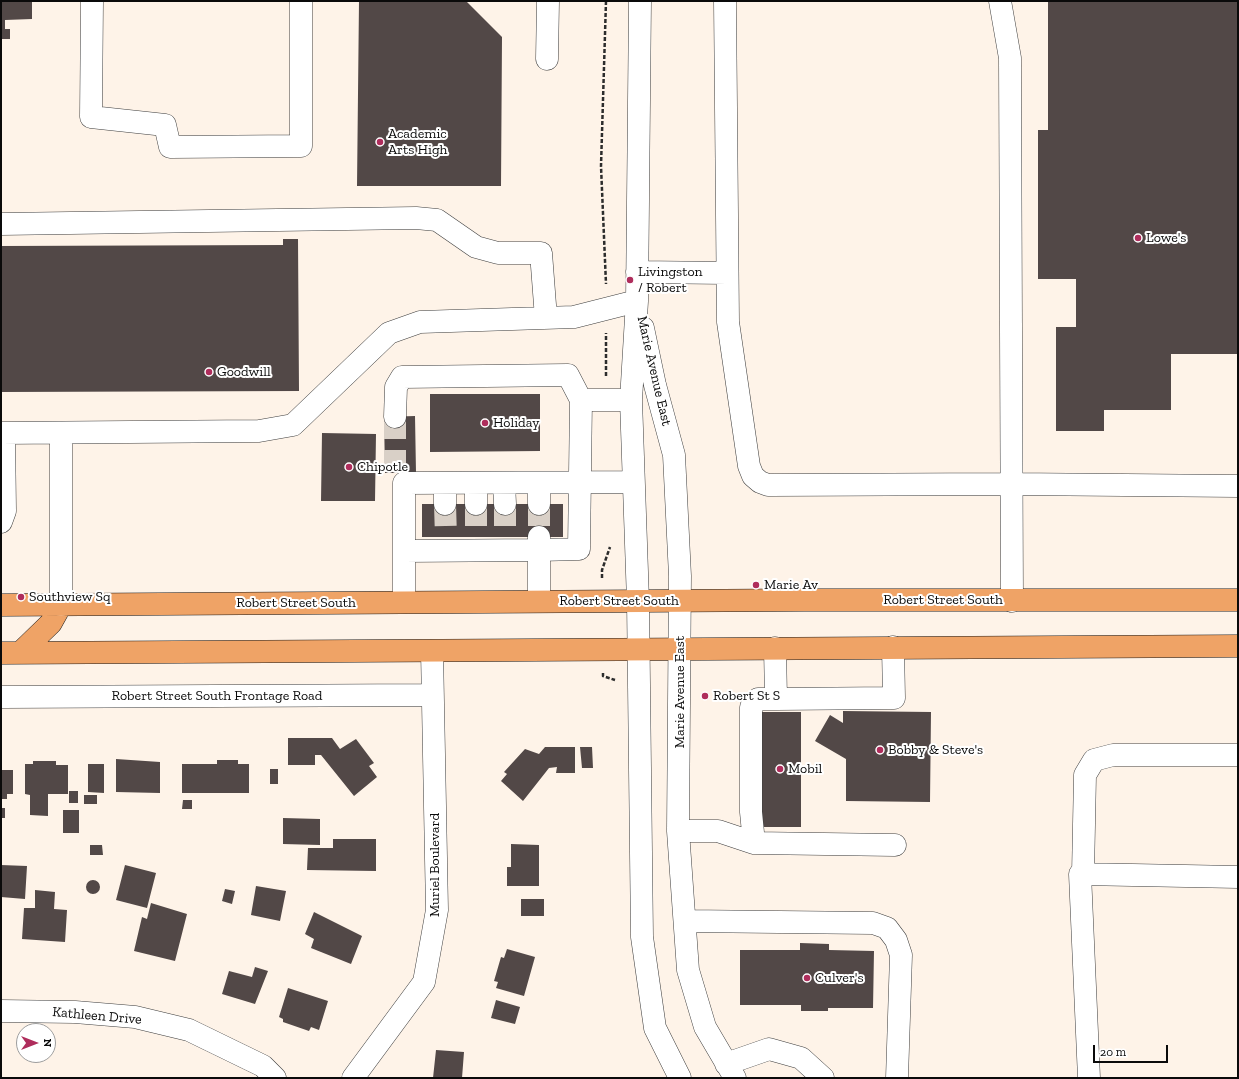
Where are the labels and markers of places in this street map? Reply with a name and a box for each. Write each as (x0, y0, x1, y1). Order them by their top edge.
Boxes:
place label: Academic Arts High (388, 126, 447, 158)
marker: Academic Arts High (375, 137, 385, 147)
place label: Lowe's (1146, 230, 1186, 246)
marker: Lowe's (1133, 233, 1143, 243)
place label: Livingston / Robert (638, 264, 703, 296)
marker: Livingston / Robert (625, 275, 635, 285)
place label: Goodwill (217, 364, 271, 380)
marker: Goodwill (204, 367, 214, 377)
place label: Holiday (493, 415, 539, 431)
marker: Holiday (480, 418, 490, 428)
place label: Chipotle (357, 459, 408, 475)
marker: Chipotle (344, 462, 354, 472)
place label: Marie Av (764, 577, 818, 593)
marker: Marie Av (751, 580, 761, 590)
place label: Southview Sq (29, 589, 111, 605)
marker: Southview Sq (16, 592, 26, 602)
place label: Robert St S (713, 688, 780, 704)
marker: Robert St S (700, 691, 710, 701)
place label: Bobby & Steve's (888, 742, 983, 758)
marker: Bobby & Steve's (875, 745, 885, 755)
place label: Mobil (788, 761, 822, 777)
marker: Mobil (775, 764, 785, 774)
place label: Culver's (815, 970, 864, 986)
marker: Culver's (802, 973, 812, 983)

